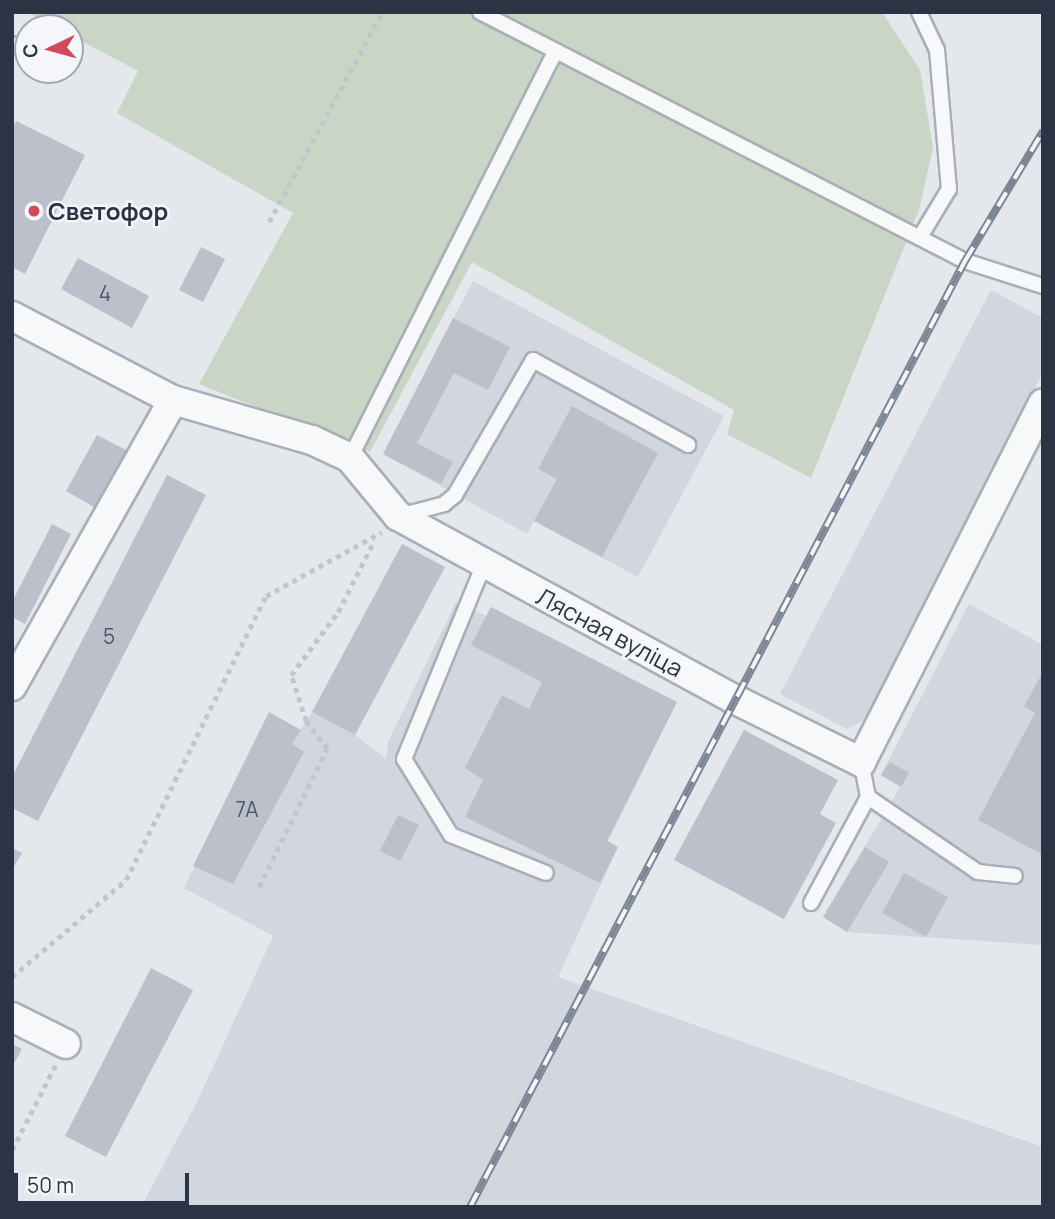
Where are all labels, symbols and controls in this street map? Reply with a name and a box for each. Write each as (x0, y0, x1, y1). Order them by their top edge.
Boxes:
north arrow (14, 14, 84, 84)
text: С (17, 43, 44, 59)
place label: Светофор (48, 197, 168, 225)
marker: Светофор (26, 203, 42, 219)
house number: 4 (99, 280, 111, 306)
street label: Лясная вуліца (532, 581, 688, 683)
house number: 5 (103, 623, 115, 649)
house number: 7А (235, 796, 259, 822)
scale bar (18, 1160, 192, 1204)
text: 50 m (27, 1171, 74, 1199)

